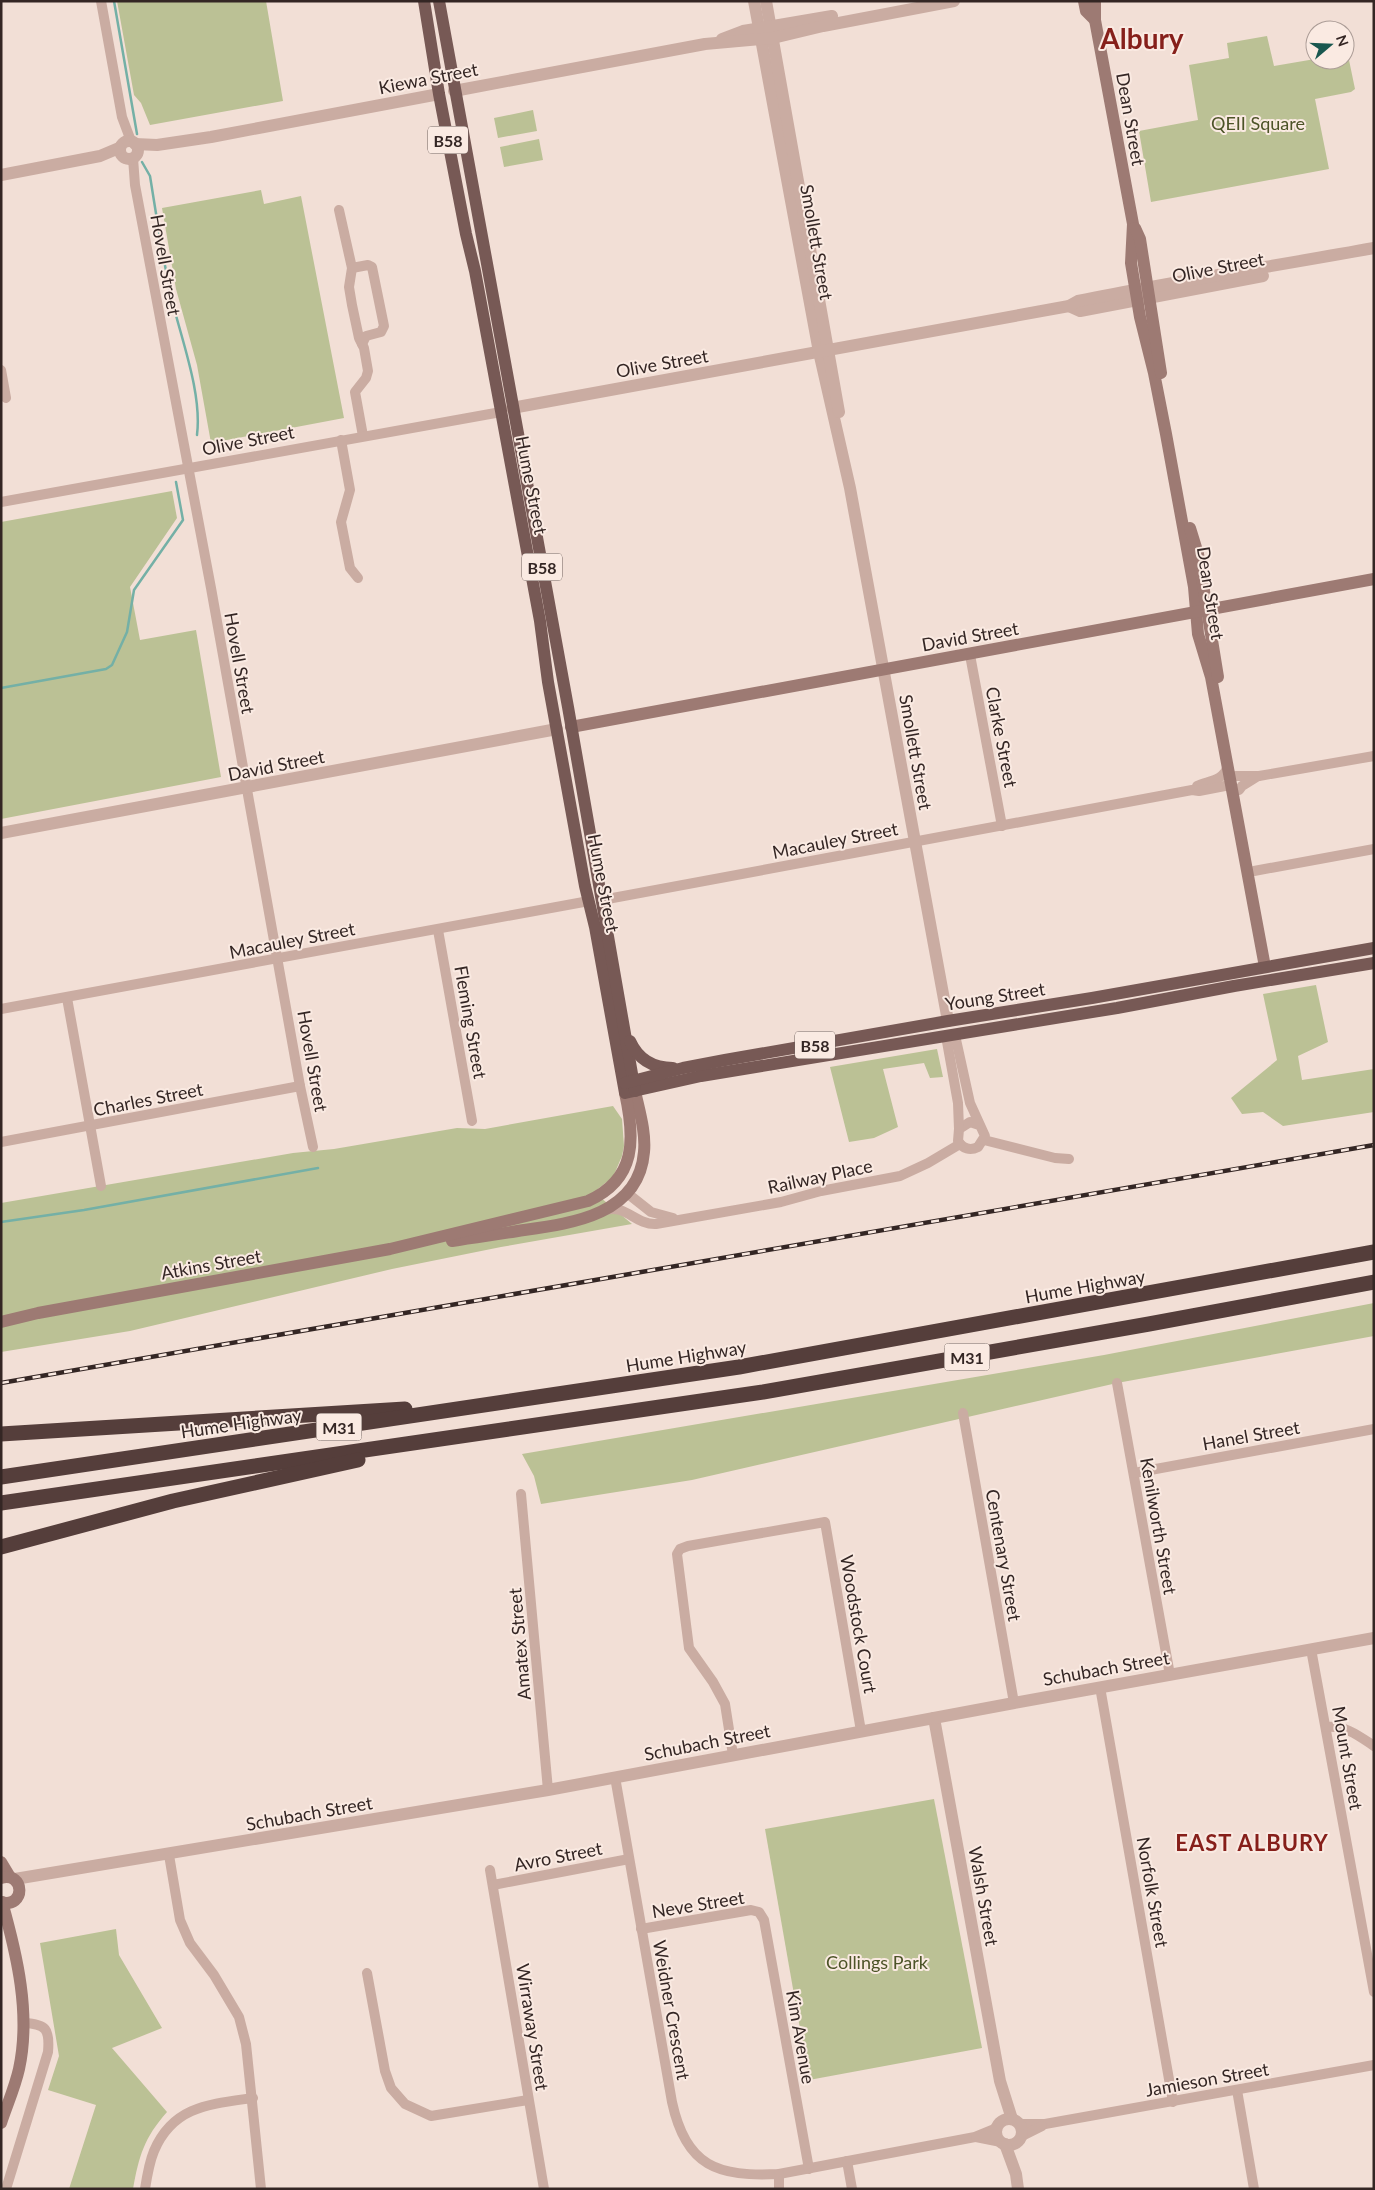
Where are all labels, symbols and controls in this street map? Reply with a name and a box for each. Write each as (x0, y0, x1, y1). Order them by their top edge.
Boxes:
north arrow (1305, 20, 1355, 70)
district label: Albury (1099, 21, 1184, 55)
text: N (1333, 33, 1353, 48)
street label: Kiewa Street (377, 57, 480, 98)
street label: Dean Street (1112, 71, 1150, 168)
park label: QEII Square (1211, 112, 1305, 134)
road number: B58 (428, 126, 468, 154)
street label: Smollett Street (796, 183, 838, 302)
street label: Hovell Street (146, 213, 186, 318)
street label: Olive Street (1170, 247, 1266, 287)
street label: Olive Street (614, 344, 710, 382)
street label: Olive Street (200, 420, 296, 460)
street label: Hume Street (512, 434, 552, 537)
street label: Dean Street (1193, 545, 1229, 642)
road number: B58 (522, 554, 562, 580)
street label: Hovell Street (220, 611, 260, 716)
street label: David Street (920, 617, 1021, 655)
street label: Clarke Street (981, 685, 1023, 790)
street label: Smollett Street (895, 693, 937, 812)
street label: David Street (226, 745, 327, 785)
street label: Macauley Street (770, 817, 900, 863)
street label: Hume Street (584, 832, 624, 935)
street label: Macauley Street (227, 917, 357, 963)
street label: Fleming Street (450, 964, 492, 1081)
street label: Young Street (943, 977, 1047, 1015)
street label: Hovell Street (293, 1009, 333, 1114)
road number: B58 (795, 1032, 835, 1058)
street label: Charles Street (91, 1077, 205, 1120)
street label: Railway Place (766, 1154, 874, 1198)
street label: Atkins Street (159, 1244, 263, 1284)
street label: Hume Highway (1023, 1264, 1148, 1307)
street label: Hume Highway (624, 1335, 749, 1376)
road number: M31 (944, 1344, 990, 1370)
street label: Hume Highway (179, 1404, 304, 1442)
road number: M31 (316, 1414, 362, 1440)
street label: Hanel Street (1201, 1416, 1302, 1454)
street label: Kenilworth Street (1136, 1456, 1182, 1597)
street label: Centenary Street (982, 1487, 1027, 1623)
street label: Woodstock Court (836, 1553, 882, 1695)
street label: Amatex Street (503, 1586, 535, 1701)
street label: Schubach Street (1041, 1646, 1171, 1690)
street label: Mount Street (1328, 1704, 1368, 1812)
street label: Schubach Street (642, 1719, 772, 1765)
street label: Schubach Street (244, 1791, 374, 1835)
district label: EAST ALBURY (1175, 1829, 1329, 1856)
street label: Norfolk Street (1132, 1835, 1174, 1950)
street label: Avro Street (512, 1837, 604, 1875)
street label: Walsh Street (964, 1845, 1004, 1948)
street label: Neve Street (650, 1886, 746, 1922)
street label: Weidner Crescent (649, 1938, 695, 2082)
park label: Collings Park (826, 1951, 929, 1973)
street label: Wirraway Street (512, 1962, 554, 2093)
street label: Kim Avenue (782, 1988, 820, 2086)
street label: Jamieson Street (1144, 2057, 1271, 2101)

